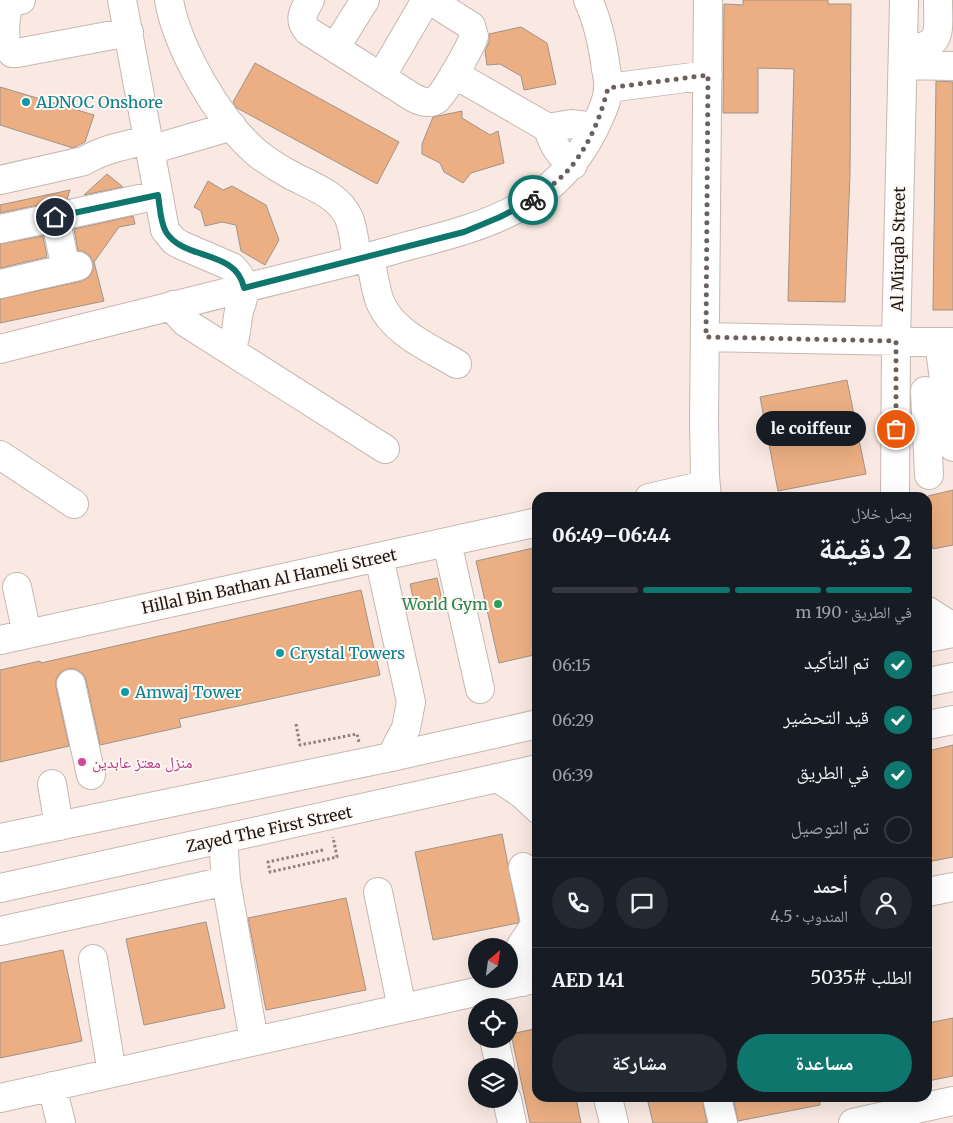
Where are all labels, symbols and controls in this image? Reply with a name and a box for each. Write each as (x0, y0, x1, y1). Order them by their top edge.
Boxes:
place label: ADNOC Onshore (35, 92, 163, 112)
marker: ADNOC Onshore (20, 96, 32, 108)
courier (508, 175, 558, 225)
icon: bike (519, 186, 547, 214)
street label: Al Mirqab Street (887, 186, 909, 313)
pin (34, 196, 76, 238)
icon: home (41, 203, 69, 231)
pin (875, 408, 917, 450)
callout: le coiffeur (756, 412, 866, 446)
icon: bag (882, 415, 910, 443)
text: le coiffeur (771, 418, 851, 438)
text: يصل خلال (851, 503, 912, 523)
text: 06:44–06:49 (552, 523, 671, 547)
text: 2 دقيقة (818, 528, 912, 568)
street label: Hillal Bin Bathan Al Hameli Street (140, 544, 399, 618)
place label: World Gym (401, 594, 488, 614)
marker: World Gym (492, 598, 504, 610)
text: في الطريق · 190 m (795, 602, 912, 622)
place label: Crystal Towers (290, 643, 405, 663)
marker: Crystal Towers (274, 647, 286, 659)
text: تم التأكيد (804, 650, 869, 674)
icon: check (884, 651, 912, 679)
text: 06:15 (552, 655, 591, 675)
place label: Amwaj Tower (134, 682, 241, 702)
marker: Amwaj Tower (119, 686, 131, 698)
text: قيد التحضير (783, 705, 869, 729)
icon: check (884, 706, 912, 734)
text: 06:29 (552, 710, 594, 730)
place label: منزل معتز عابدين (92, 752, 193, 773)
marker: منزل معتز عابدين (76, 756, 88, 768)
text: في الطريق (797, 760, 869, 784)
icon: check (884, 761, 912, 789)
text: 06:39 (552, 765, 593, 785)
street label: Zayed The First Street (184, 801, 355, 856)
text: تم التوصيل (791, 815, 869, 839)
text: أحمد (813, 874, 848, 898)
button: phone (552, 877, 604, 929)
button: chat (616, 877, 668, 929)
button: person (860, 877, 912, 929)
text: المندوب · 4.5 (770, 906, 848, 926)
north arrow (468, 938, 518, 988)
map controls (468, 938, 518, 1108)
text: الطلب #5035 (810, 965, 912, 989)
text: AED 141 (552, 968, 624, 992)
button: locate (468, 998, 518, 1048)
button: مشاركة (552, 1034, 727, 1092)
button: مساعدة (737, 1034, 912, 1092)
button: layers (468, 1058, 518, 1108)

